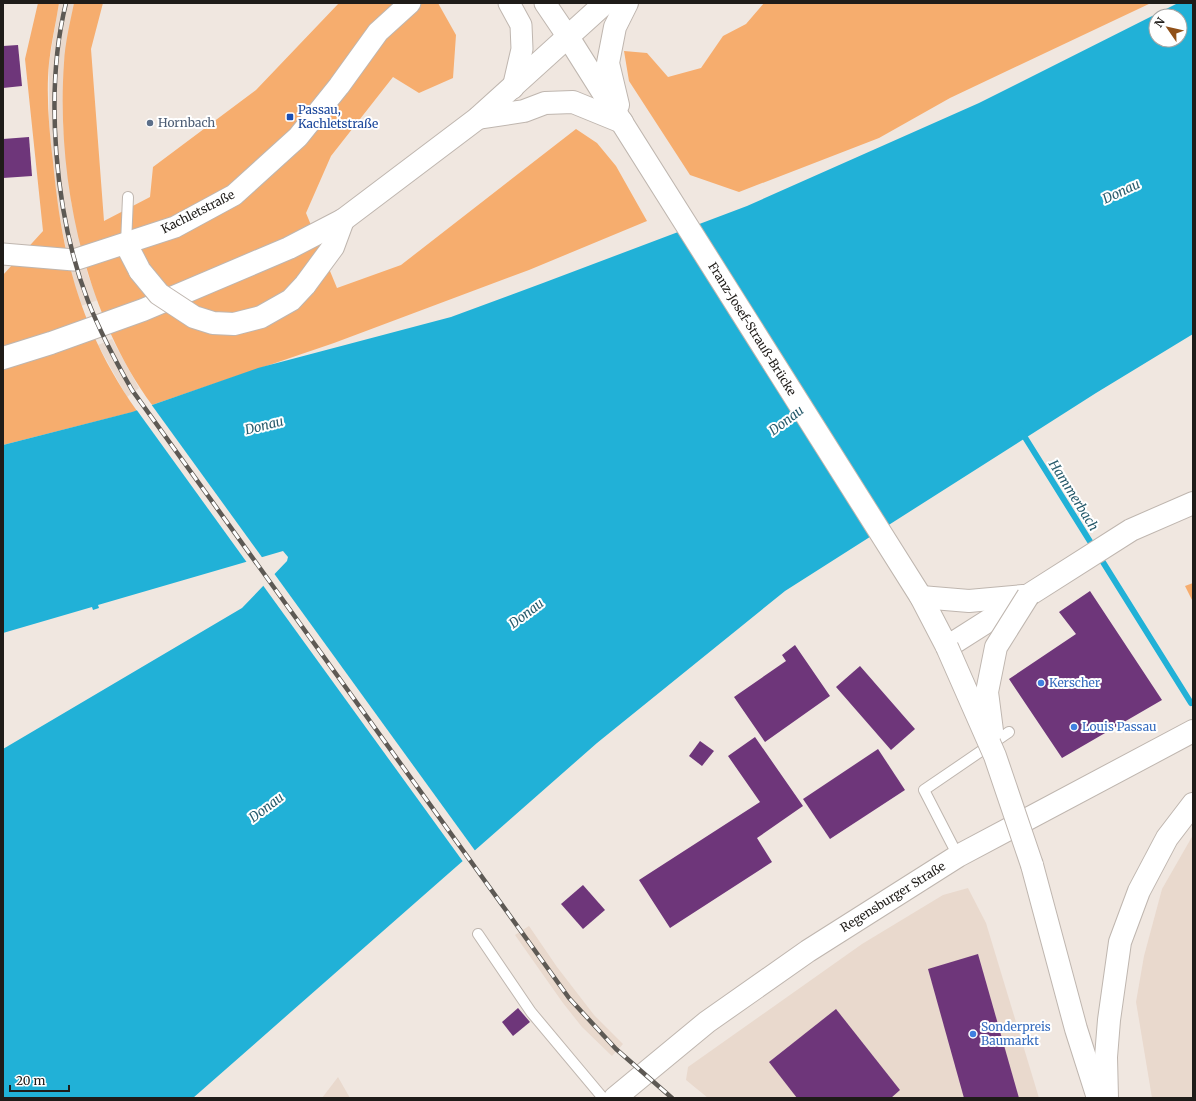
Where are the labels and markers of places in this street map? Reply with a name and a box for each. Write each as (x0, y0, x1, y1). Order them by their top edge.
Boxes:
place label: Passau, Kachletstraße (298, 102, 378, 131)
marker: Passau, Kachletstraße (285, 112, 295, 122)
place label: Hornbach (158, 115, 215, 130)
marker: Hornbach (145, 118, 155, 128)
place label: Kerscher (1049, 675, 1101, 690)
marker: Kerscher (1036, 678, 1046, 688)
place label: Louis Passau (1082, 719, 1157, 734)
marker: Louis Passau (1069, 722, 1079, 732)
place label: Sonderpreis Baumarkt (981, 1019, 1051, 1048)
marker: Sonderpreis Baumarkt (968, 1029, 978, 1039)

